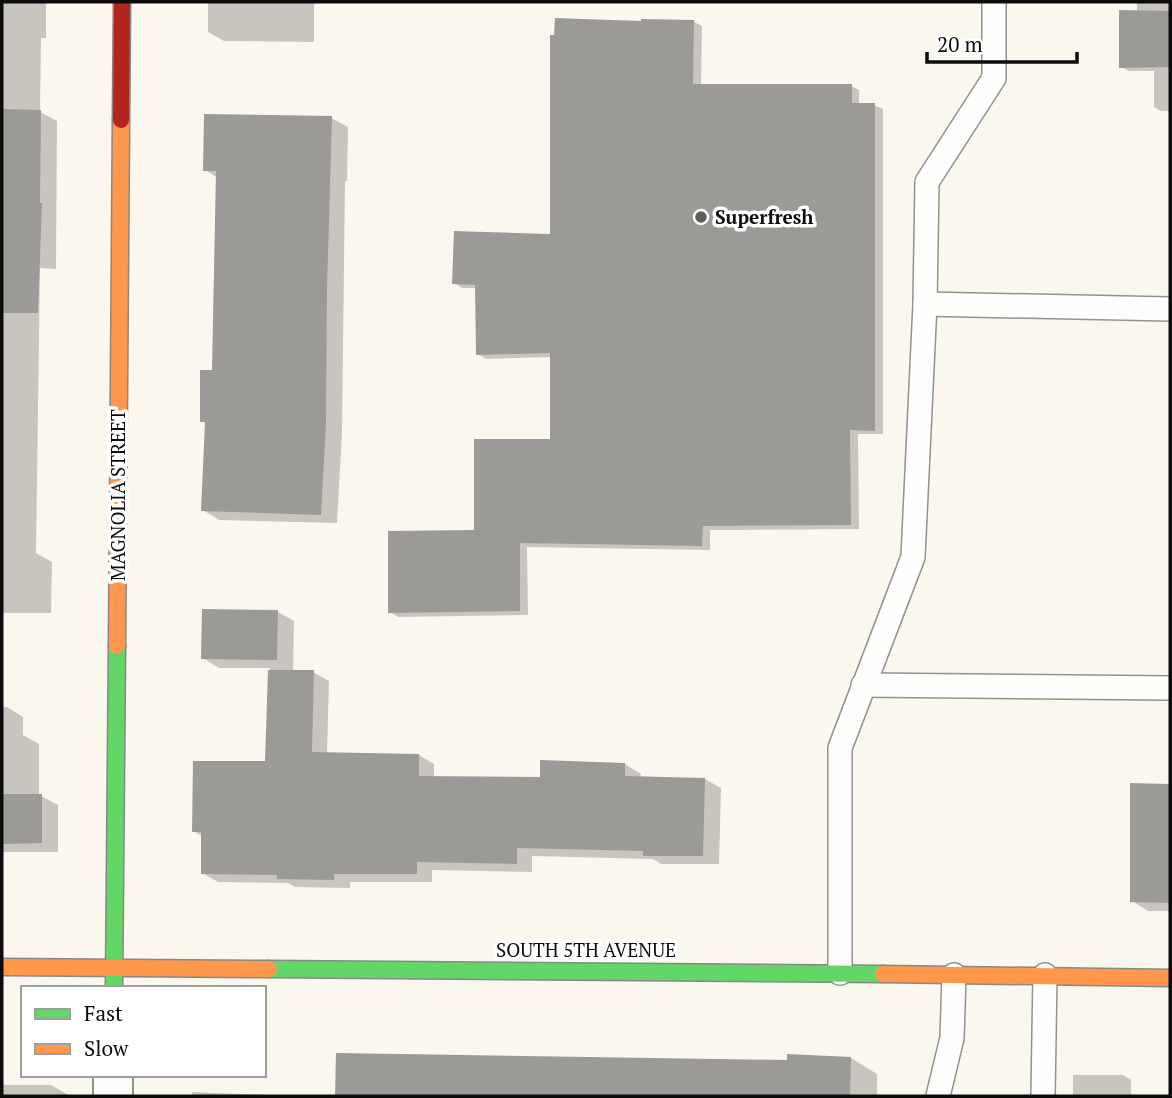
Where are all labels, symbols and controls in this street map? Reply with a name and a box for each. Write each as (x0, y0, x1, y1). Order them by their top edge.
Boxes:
scale bar (927, 21, 1078, 65)
text: 20 m (937, 30, 983, 58)
place label: Superfresh (715, 204, 814, 229)
marker: Superfresh (693, 209, 709, 225)
street label: MAGNOLIA STREET (105, 409, 130, 581)
street label: SOUTH 5TH AVENUE (496, 937, 676, 962)
legend (21, 986, 266, 1077)
text: Fast (84, 999, 123, 1027)
text: Slow (84, 1034, 129, 1062)

